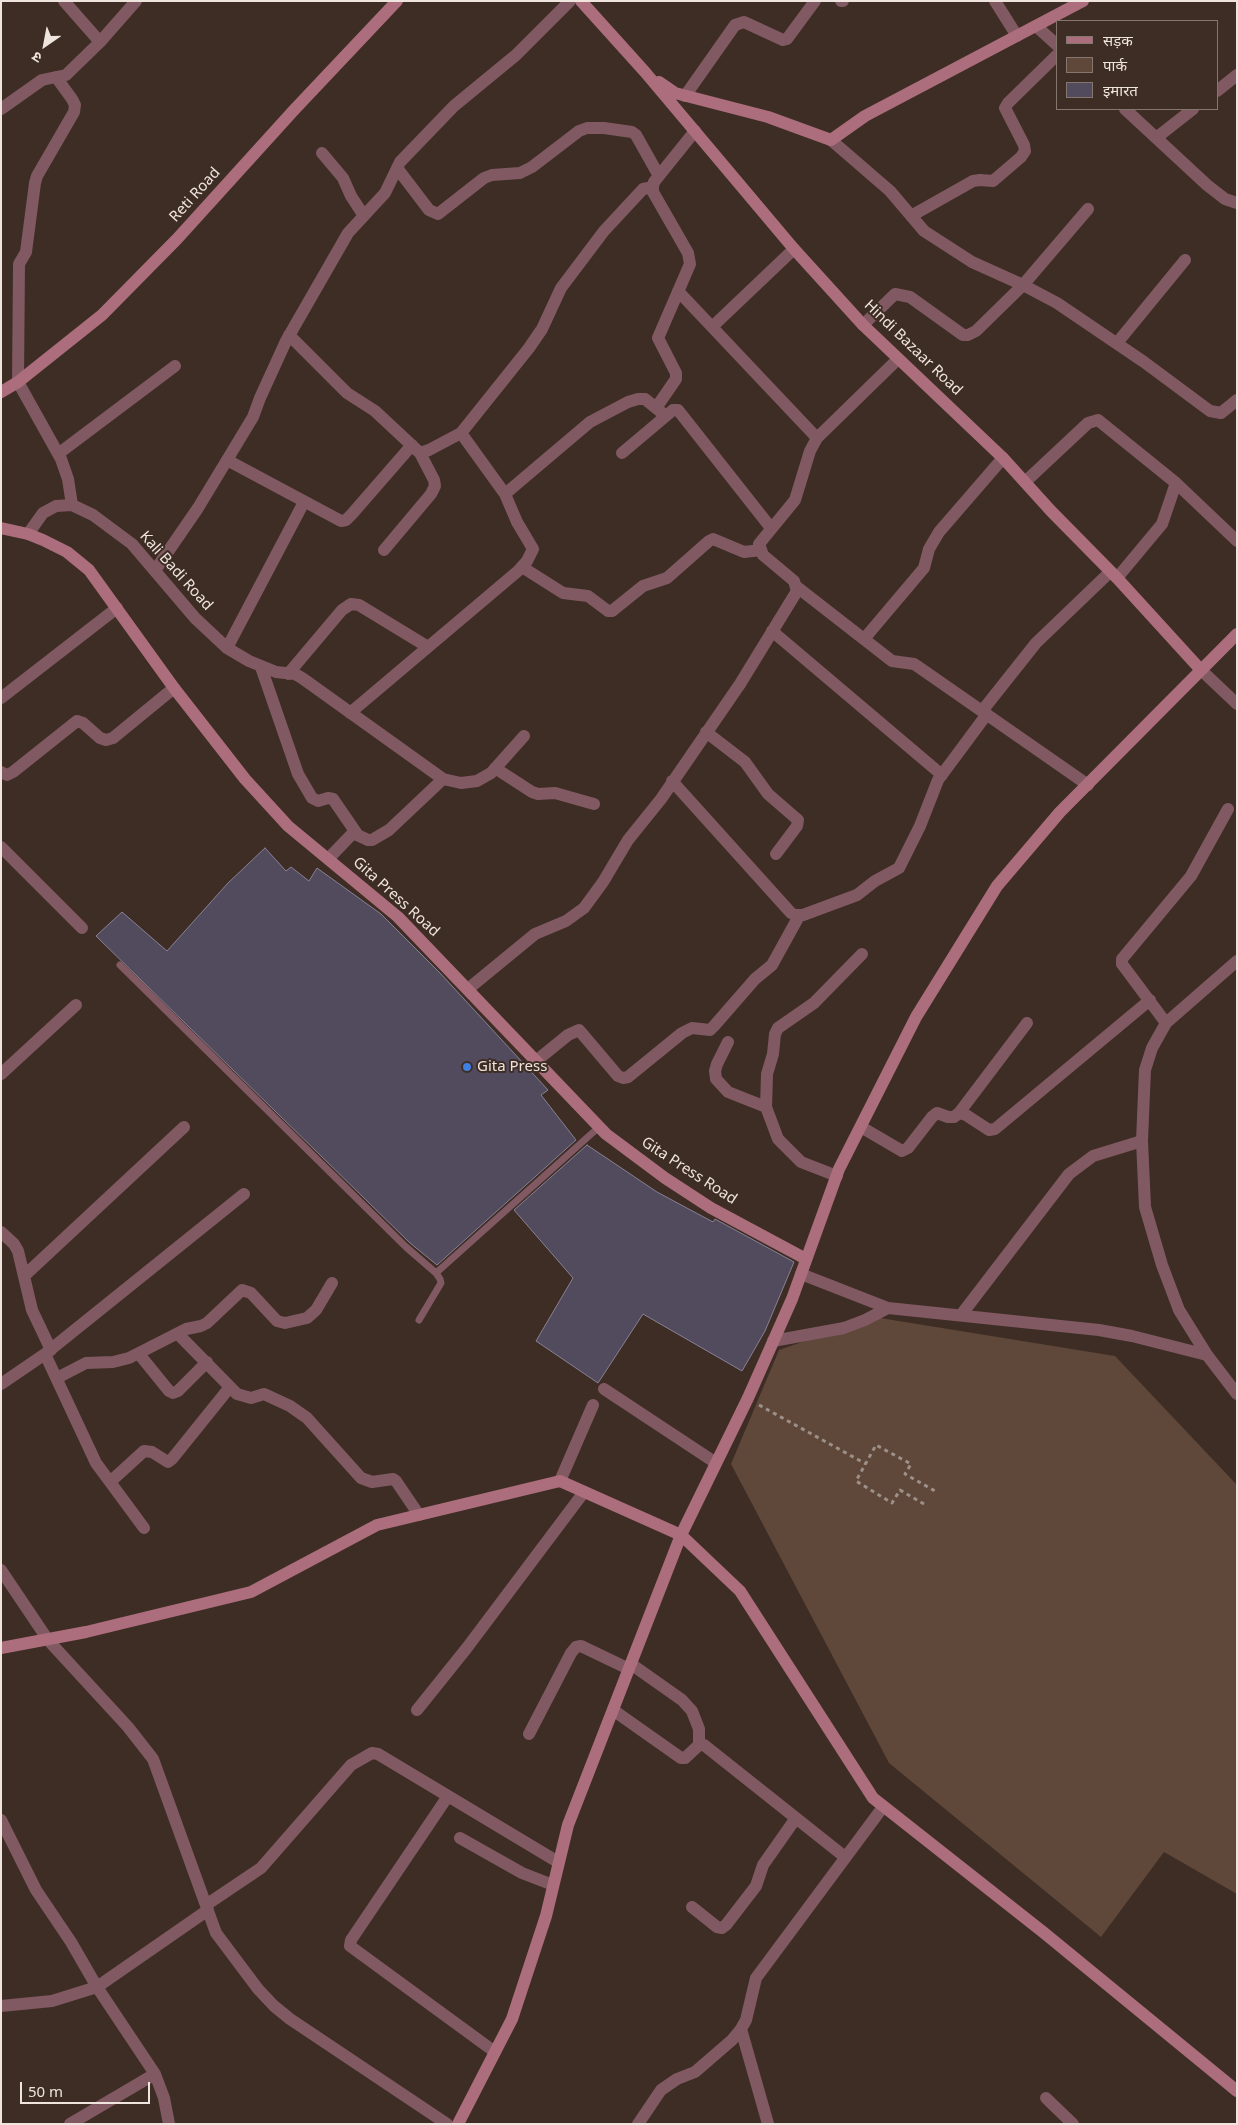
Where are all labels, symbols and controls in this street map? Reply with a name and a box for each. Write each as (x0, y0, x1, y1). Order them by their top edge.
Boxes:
north arrow (20, 20, 70, 70)
legend (1056, 20, 1218, 110)
text: सड़क (1103, 30, 1133, 50)
text: उ (28, 48, 45, 68)
text: पार्क (1103, 55, 1127, 75)
text: इमारत (1103, 80, 1138, 100)
street label: Reti Road (166, 164, 224, 226)
street label: Hindi Bazaar Road (860, 297, 966, 399)
street label: Kali Badi Road (136, 528, 216, 614)
street label: Gita Press Road (349, 853, 443, 941)
place label: Gita Press (477, 1058, 547, 1076)
marker: Gita Press (461, 1061, 473, 1073)
street label: Gita Press Road (638, 1133, 740, 1209)
scale bar (22, 2072, 152, 2104)
text: 50 m (28, 2081, 63, 2101)

